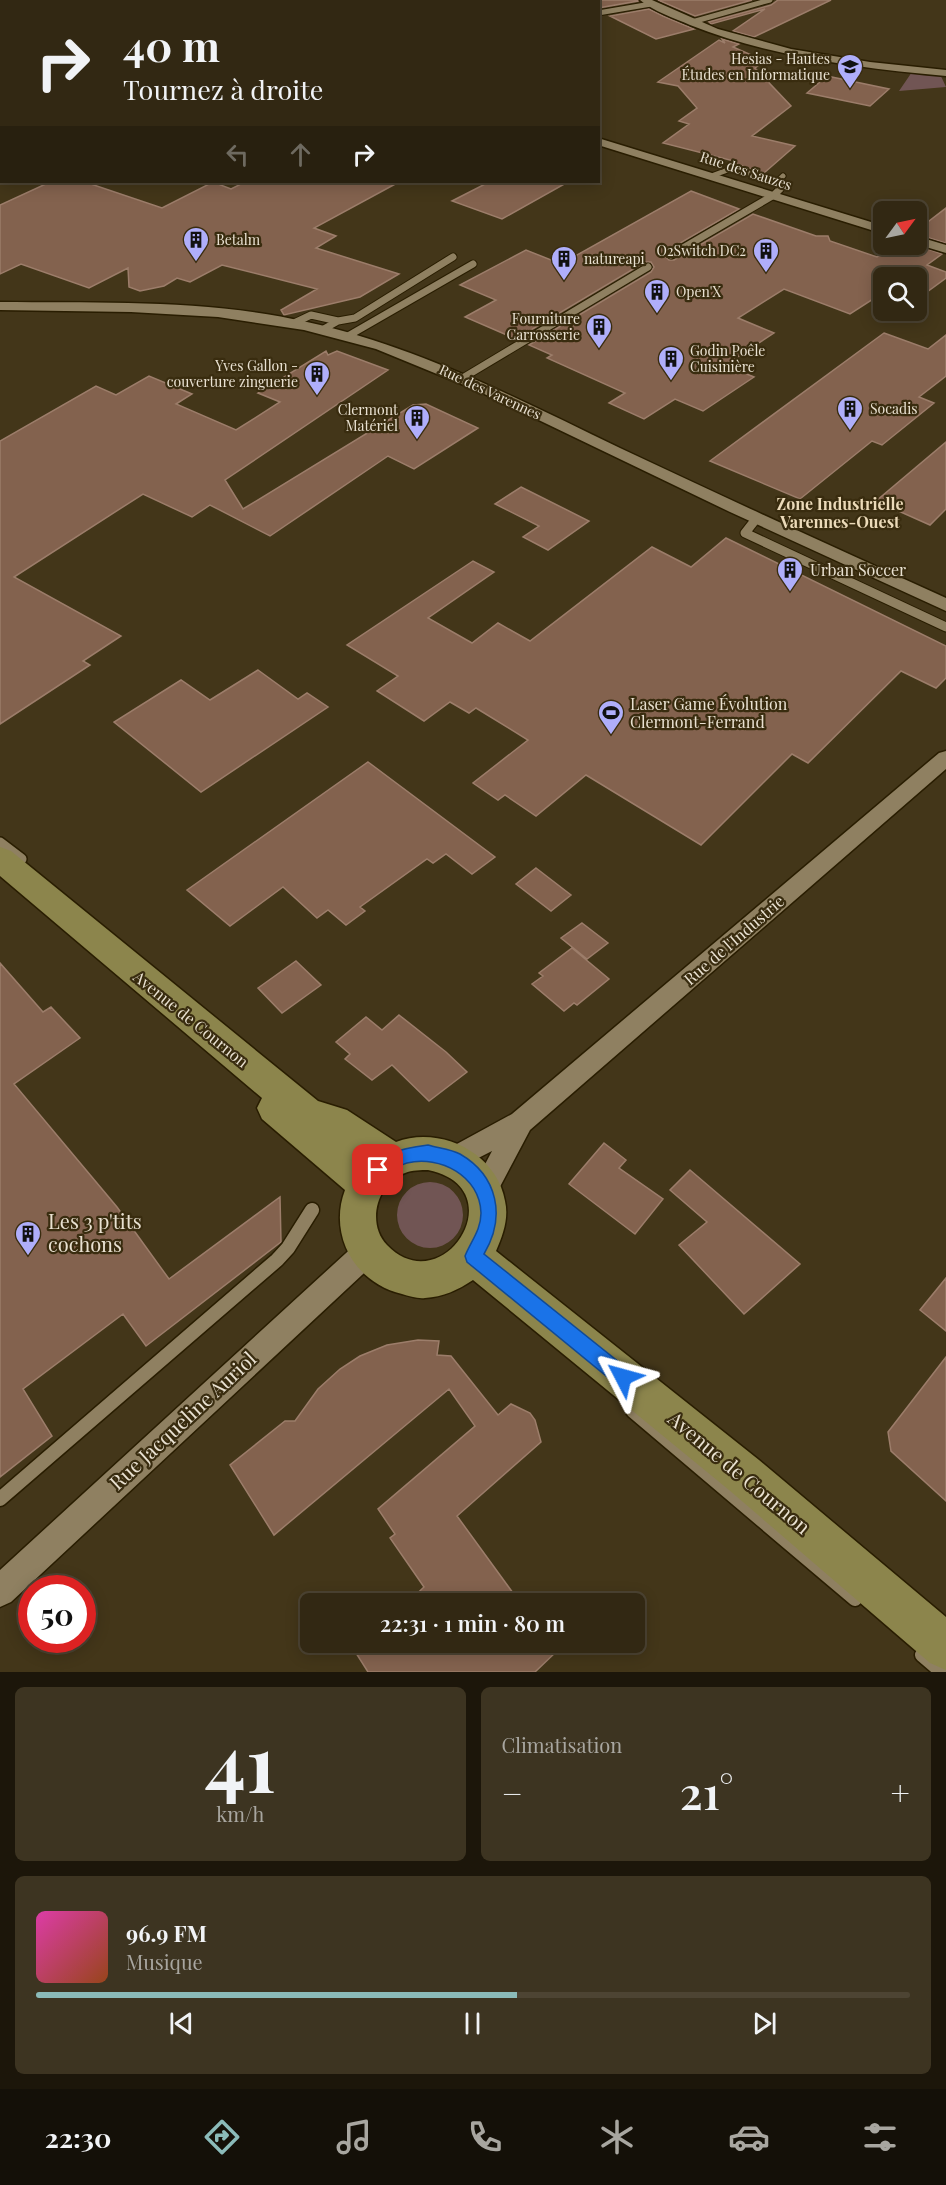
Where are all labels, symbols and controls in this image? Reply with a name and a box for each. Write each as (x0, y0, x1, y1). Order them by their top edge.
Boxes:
text: 40 m (123, 17, 220, 73)
icon: right (24, 24, 102, 102)
place label: Hesias - Hautes Études en Informatique (682, 49, 830, 84)
school or university icon: Hesias - Hautes Études en Informatique (835, 52, 865, 90)
text: Tournez à droite (123, 71, 323, 107)
icon: left (221, 138, 254, 171)
icon: ahead (284, 138, 317, 171)
icon: right (347, 138, 380, 171)
street label: Rue des Sauzes (698, 147, 794, 194)
north arrow (873, 201, 927, 255)
map controls (873, 201, 927, 321)
building icon: Betalm (181, 225, 211, 263)
place label: Betalm (216, 230, 261, 249)
building icon: O2Switch DC2 (751, 236, 781, 274)
place label: O2Switch DC2 (657, 241, 746, 260)
building icon: natureapi (549, 244, 579, 282)
place label: natureapi (584, 249, 645, 268)
button: search (873, 267, 927, 321)
building icon: Open'X (642, 277, 672, 315)
place label: Open'X (676, 282, 721, 301)
place label: Fourniture Carrosserie (507, 309, 580, 344)
building icon: Fourniture Carrosserie (584, 312, 614, 350)
place label: Godin Poêle Cuisinière (690, 341, 765, 376)
building icon: Godin Poêle Cuisinière (656, 344, 686, 382)
place label: Yves Gallon - couverture zinguerie (167, 356, 298, 391)
building icon: Yves Gallon - couverture zinguerie (302, 359, 332, 397)
street label: Rue des Varennes (436, 360, 544, 423)
building icon: Socadis (835, 394, 865, 432)
place label: Socadis (870, 399, 918, 418)
place label: Clermont Matériel (338, 400, 399, 435)
building icon: Clermont Matériel (402, 403, 432, 441)
district label: Zone Industrielle Varennes-Ouest (777, 493, 903, 532)
building icon: Urban Soccer (775, 555, 805, 593)
place label: Urban Soccer (810, 559, 906, 580)
place label: Laser Game Évolution Clermont-Ferrand (630, 693, 788, 732)
sports icon: Laser Game Évolution Clermont-Ferrand (596, 698, 626, 736)
street label: Rue de l'Industrie (679, 890, 788, 989)
street label: Avenue de Cournon (129, 965, 254, 1072)
pin (352, 1144, 403, 1195)
icon: arrive (361, 1153, 394, 1186)
place label: Les 3 p'tits cochons (48, 1207, 142, 1257)
building icon: Les 3 p'tits cochons (13, 1219, 43, 1257)
street label: Rue Jacqueline Auriol (103, 1345, 261, 1495)
position arrow (591, 1345, 655, 1409)
street label: Avenue de Cournon (662, 1404, 817, 1539)
speed limit sign: 50 (18, 1575, 96, 1653)
text: 22:31 · 1 min · 80 m (380, 1608, 565, 1638)
text: 41 (205, 1709, 276, 1813)
text: Climatisation (502, 1731, 622, 1758)
text: 21° (680, 1761, 734, 1821)
text: − (502, 1770, 523, 1814)
text: + (891, 1770, 910, 1814)
text: km/h (216, 1800, 264, 1827)
text: 96.9 FM (126, 1918, 207, 1948)
text: Musique (126, 1948, 203, 1975)
icon: previous (165, 2007, 198, 2040)
icon: pause (456, 2007, 489, 2040)
icon: next (748, 2007, 781, 2040)
icon: directions (201, 2116, 243, 2158)
icon: music (333, 2116, 375, 2158)
icon: phone (464, 2116, 506, 2158)
icon: climate (596, 2116, 638, 2158)
icon: car (728, 2116, 770, 2158)
icon: filters (859, 2116, 901, 2158)
text: 22:30 (45, 2119, 111, 2155)

